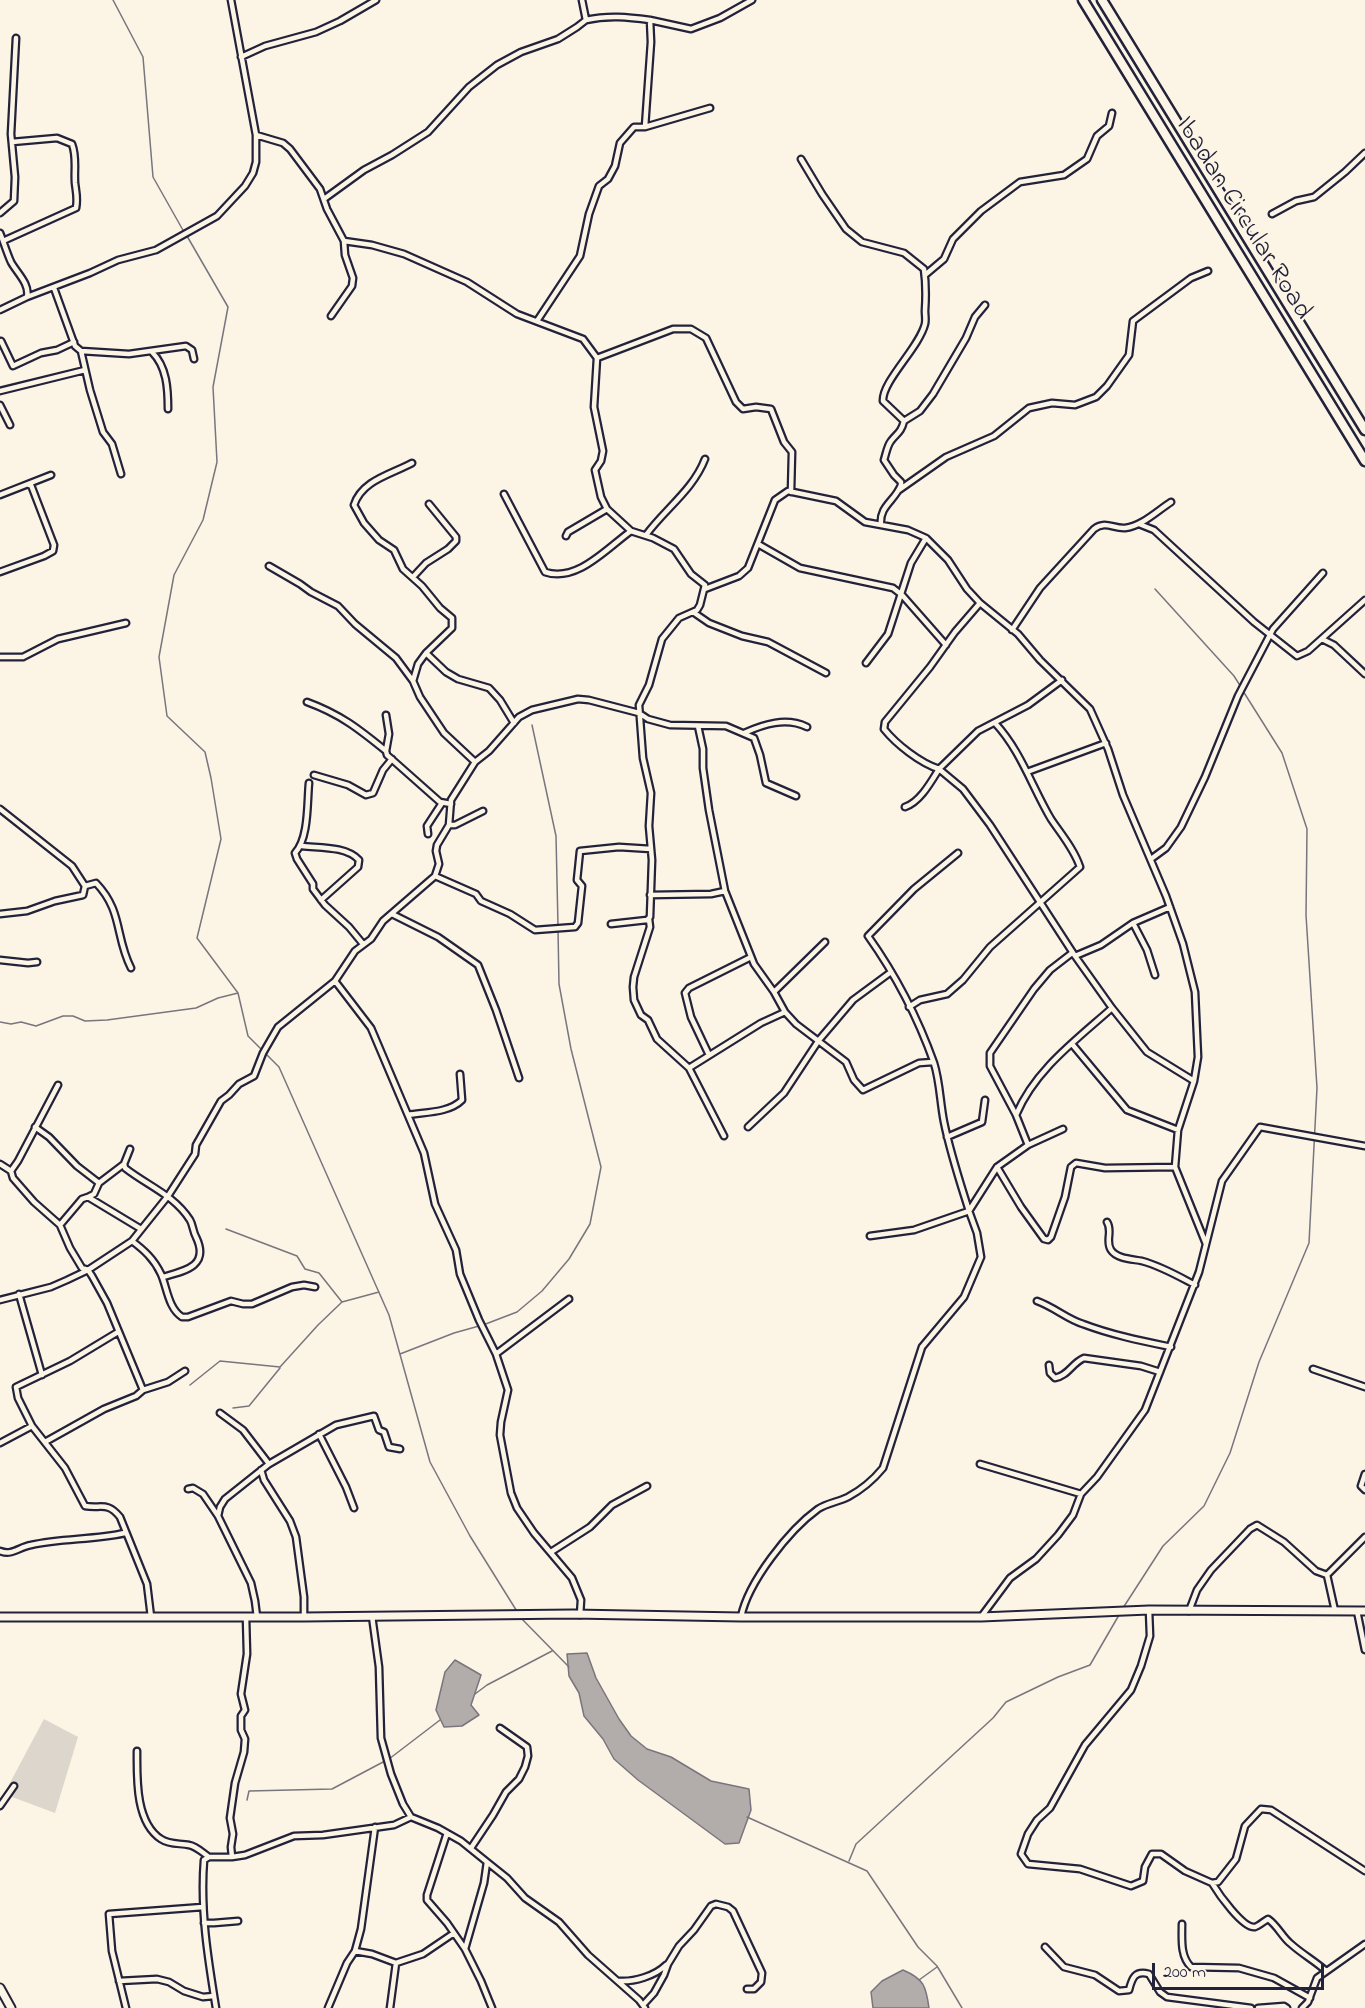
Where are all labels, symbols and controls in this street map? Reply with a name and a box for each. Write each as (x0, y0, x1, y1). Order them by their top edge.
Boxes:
street label: Ibadan Circular Road (1166, 111, 1318, 327)
scale bar (1155, 1951, 1328, 1989)
text: 200 m (1163, 1960, 1206, 1986)

